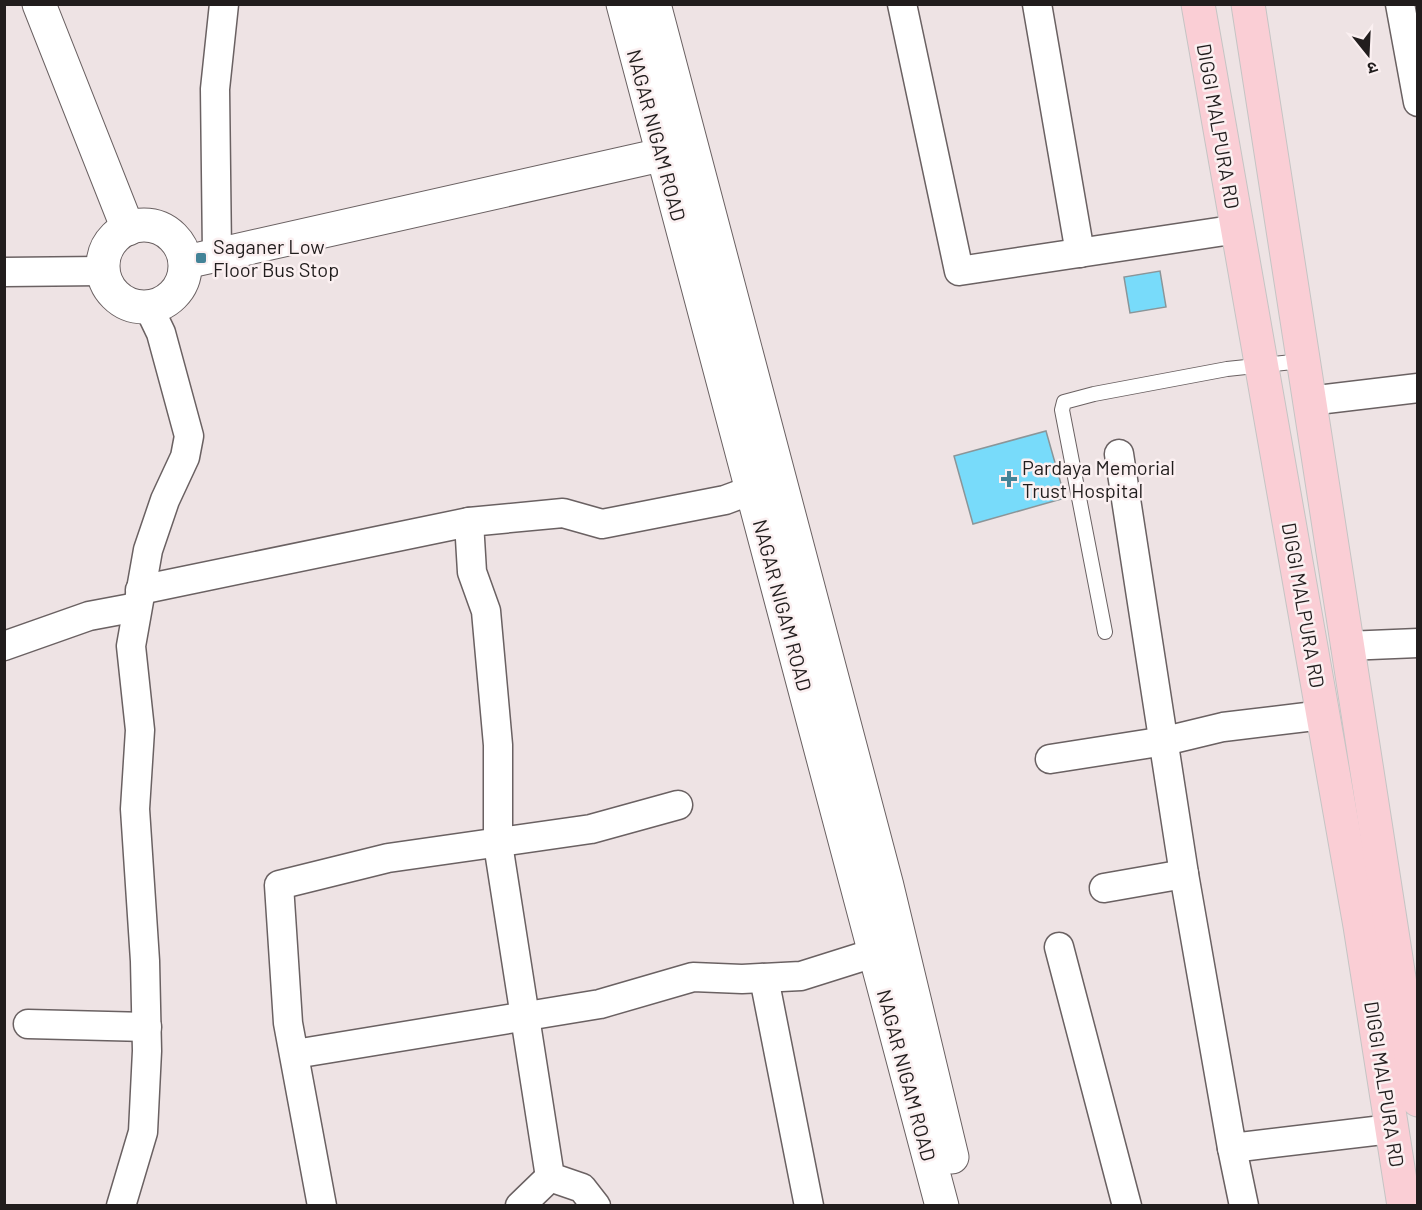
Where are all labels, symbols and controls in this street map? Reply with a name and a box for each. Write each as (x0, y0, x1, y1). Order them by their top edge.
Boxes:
north arrow (1338, 24, 1398, 84)
street label: DIGGI MALPURA RD (1193, 41, 1245, 211)
street label: NAGAR NIGAM ROAD (623, 47, 691, 223)
text: उ (1365, 58, 1380, 79)
place label: Saganer Low Floor Bus Stop (213, 234, 339, 281)
marker: Saganer Low Floor Bus Stop (194, 251, 208, 265)
place label: Pardaya Memorial Trust Hospital (1022, 455, 1175, 502)
marker: Pardaya Memorial Trust Hospital (1000, 470, 1018, 488)
street label: NAGAR NIGAM ROAD (749, 517, 817, 693)
street label: DIGGI MALPURA RD (1278, 520, 1330, 690)
street label: NAGAR NIGAM ROAD (873, 987, 941, 1163)
street label: DIGGI MALPURA RD (1360, 999, 1410, 1169)

